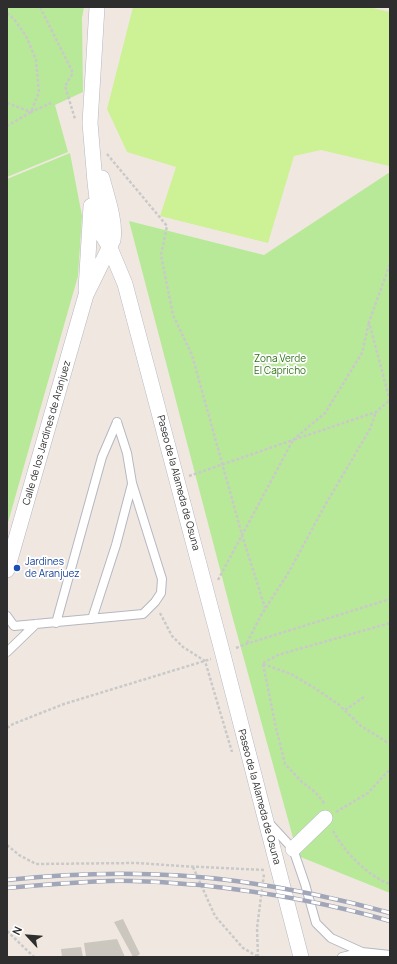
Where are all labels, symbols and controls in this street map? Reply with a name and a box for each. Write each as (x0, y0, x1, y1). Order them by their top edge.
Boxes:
park label: Zona Verde El Capricho (254, 353, 306, 376)
street label: Calle de los Jardines de Aranjuez (21, 359, 73, 507)
street label: Paseo de la Alameda de Osuna (154, 414, 202, 552)
place label: Jardines de Aranjuez (25, 556, 80, 580)
marker: Jardines de Aranjuez (12, 563, 22, 573)
street label: Paseo de la Alameda de Osuna (235, 728, 283, 866)
north arrow (8, 916, 48, 956)
text: N (8, 924, 25, 937)

